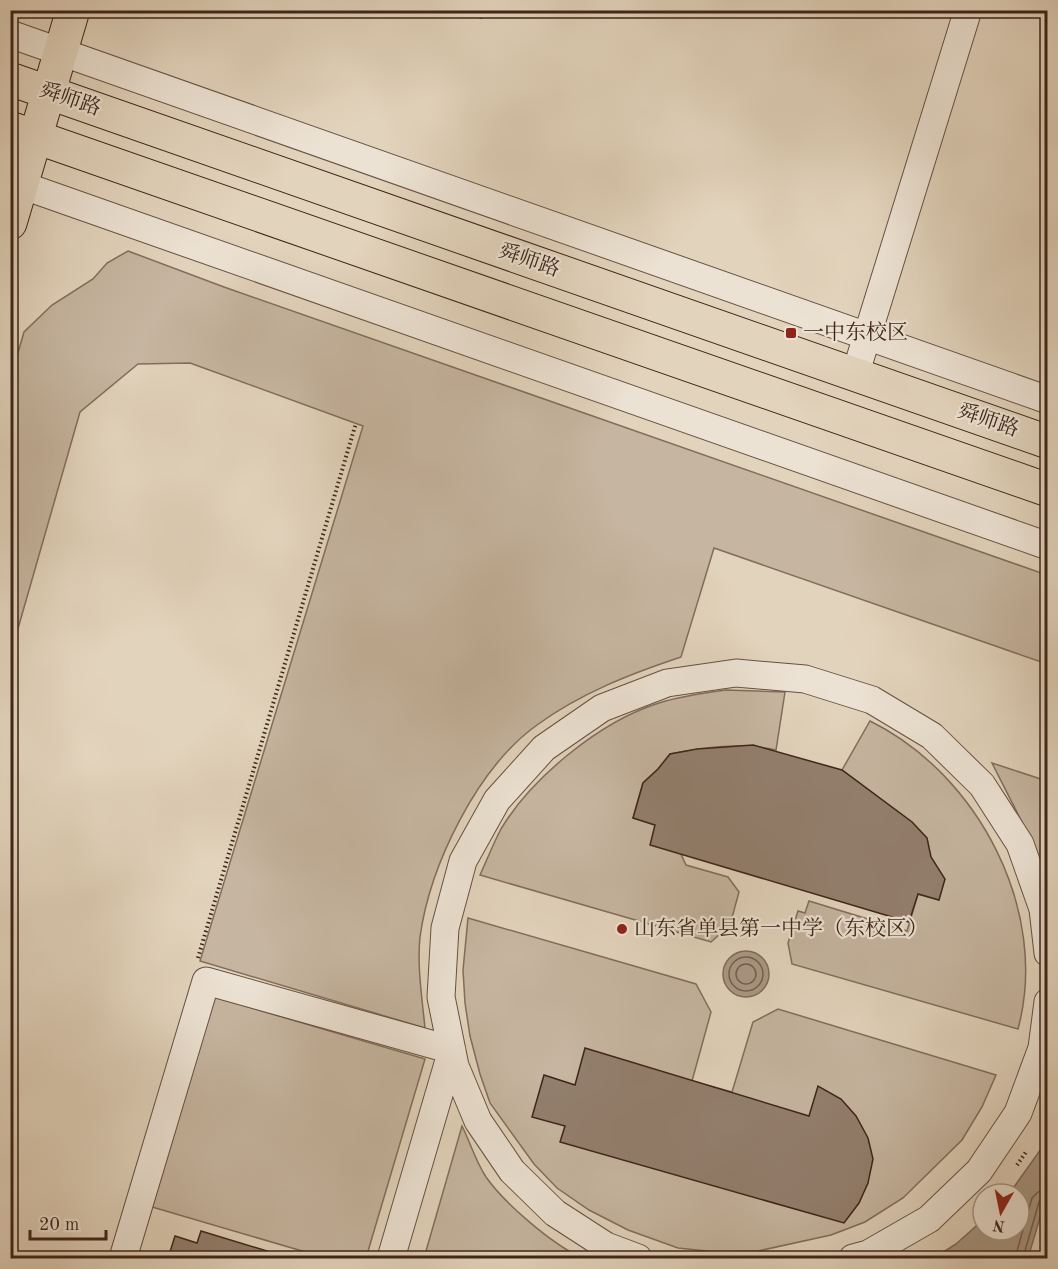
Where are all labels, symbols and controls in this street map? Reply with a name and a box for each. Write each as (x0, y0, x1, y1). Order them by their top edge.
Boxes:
street label: 舜师路 (37, 78, 104, 120)
street label: 舜师路 (496, 239, 563, 281)
place label: 一中东校区 (803, 321, 908, 344)
marker: 一中东校区 (784, 326, 798, 340)
street label: 舜师路 (955, 399, 1022, 441)
place label: 山东省单县第一中学（东校区） (634, 917, 928, 940)
marker: 山东省单县第一中学（东校区） (615, 922, 629, 936)
north arrow (971, 1182, 1031, 1242)
scale bar (30, 1203, 106, 1241)
text: 20 m (39, 1216, 79, 1234)
text: N (991, 1216, 1006, 1234)

